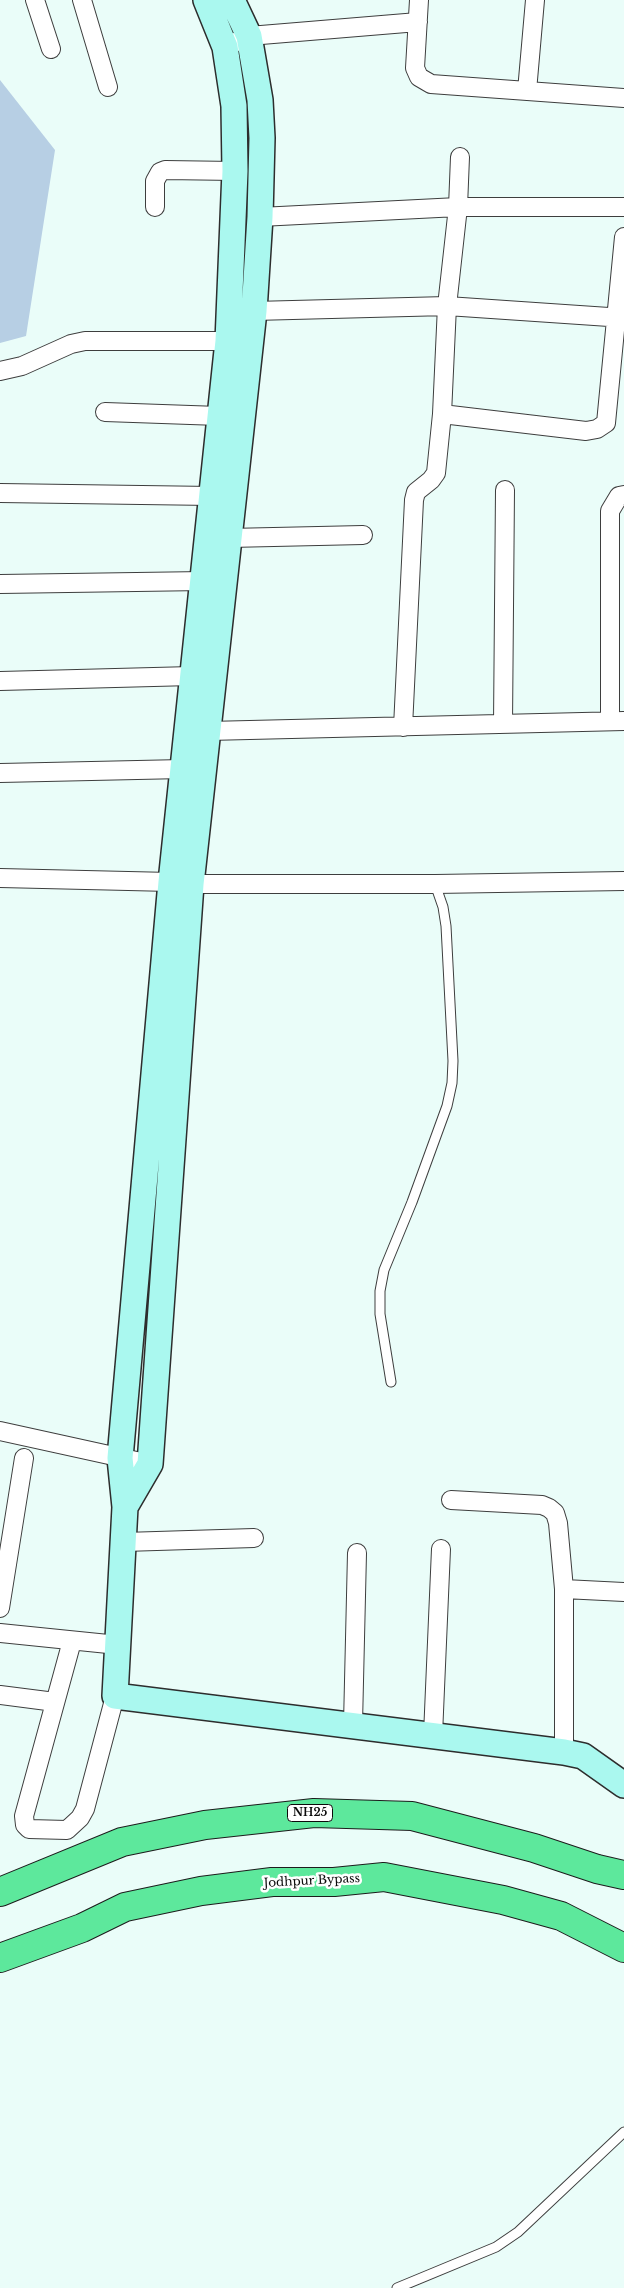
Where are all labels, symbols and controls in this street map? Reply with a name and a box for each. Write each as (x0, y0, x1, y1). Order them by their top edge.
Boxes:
road number: NH25 (288, 1805, 332, 1822)
street label: Jodhpur Bypass (264, 1871, 360, 1891)

